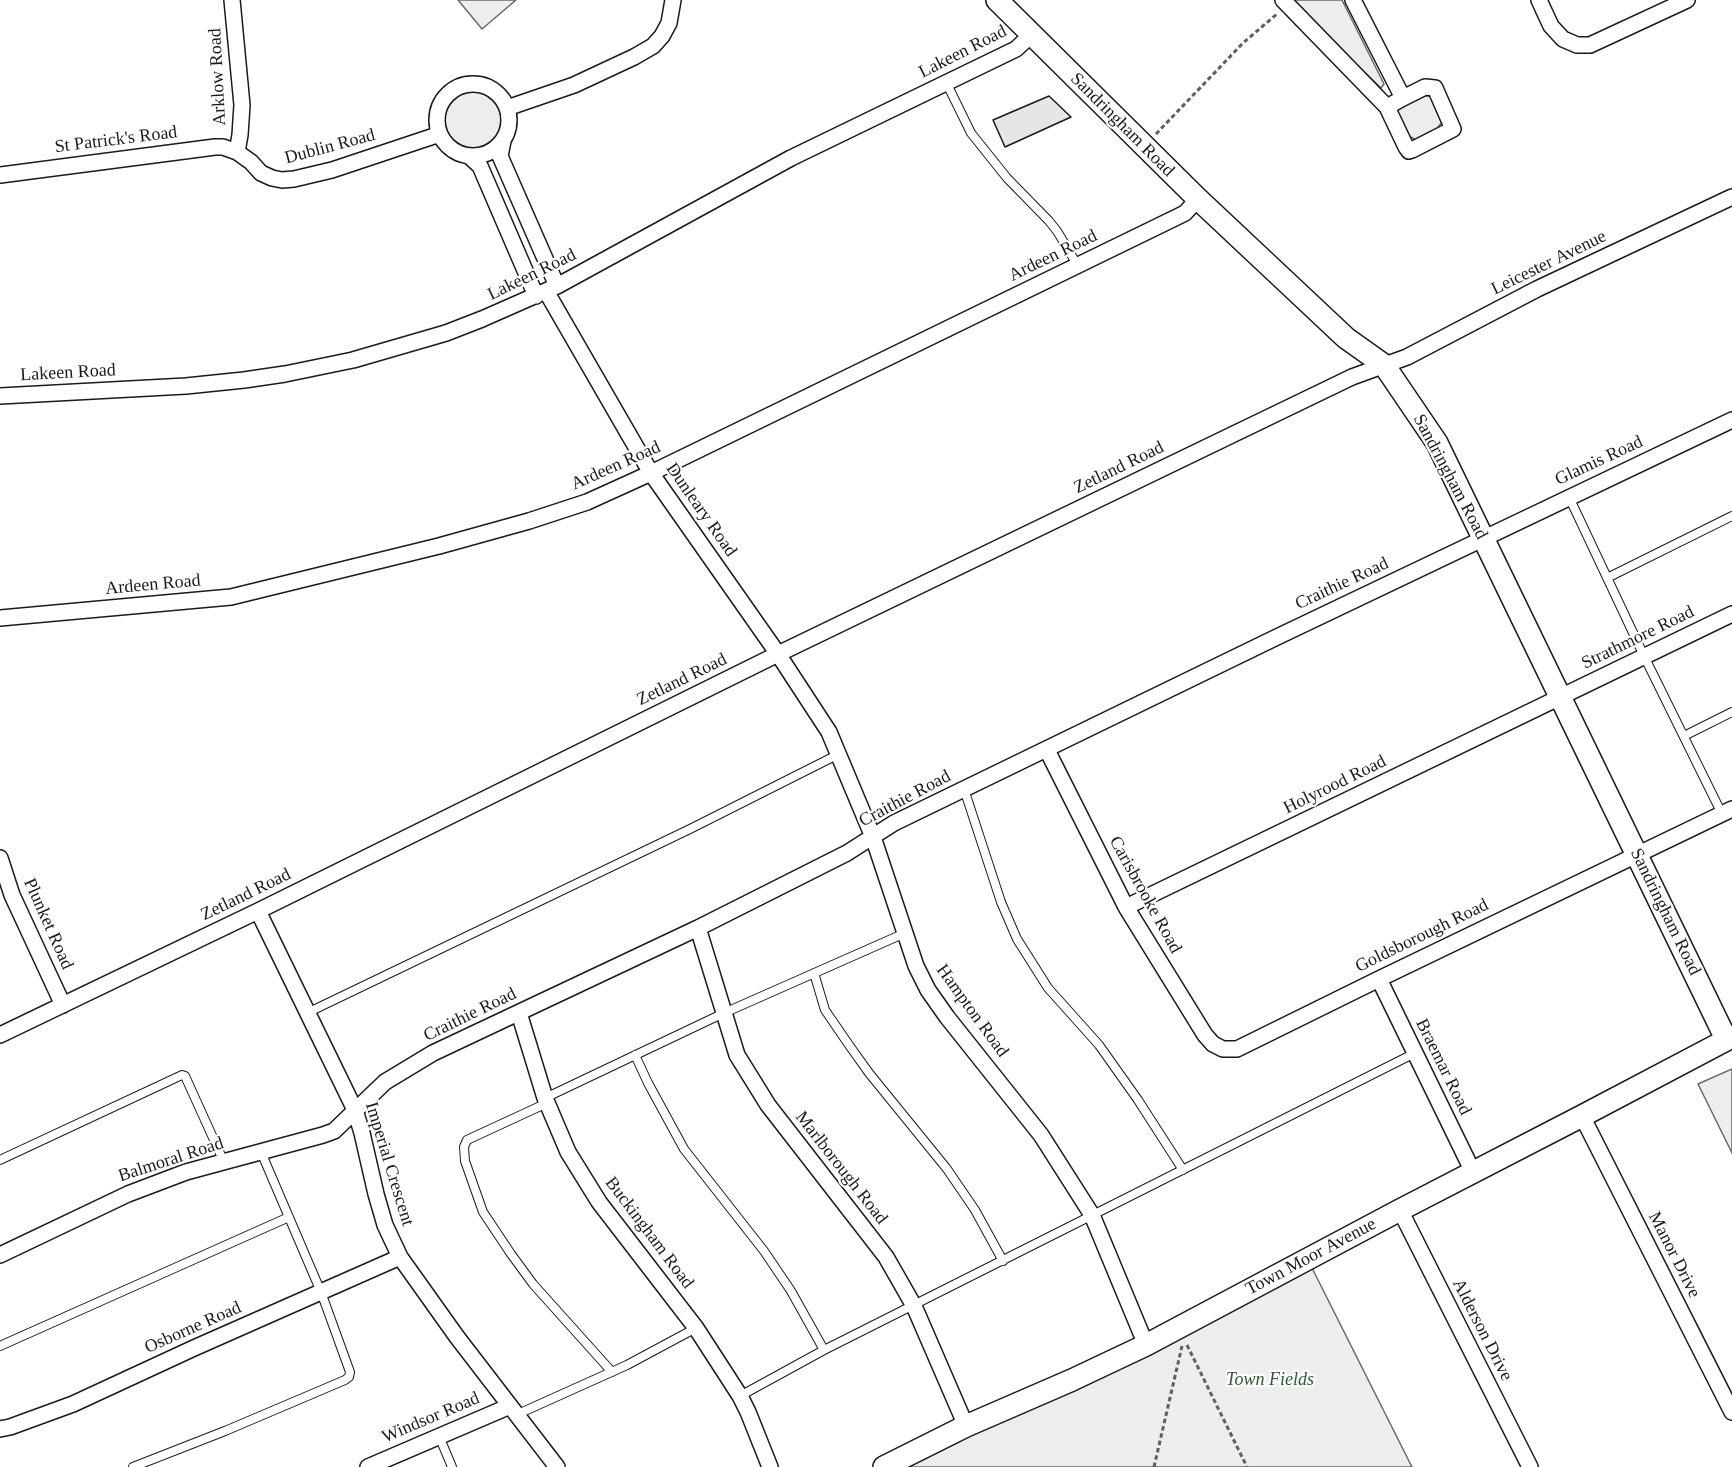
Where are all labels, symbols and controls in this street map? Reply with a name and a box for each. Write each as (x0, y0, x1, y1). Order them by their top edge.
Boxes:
street label: Lakeen Road (916, 21, 1010, 83)
street label: Arklow Road (205, 28, 231, 126)
street label: Sandringham Road (1065, 68, 1179, 182)
street label: St Patrick's Road (54, 122, 178, 158)
street label: Dublin Road (283, 125, 377, 169)
street label: Ardeen Road (1005, 225, 1101, 287)
street label: Leicester Avenue (1488, 226, 1610, 300)
street label: Lakeen Road (484, 244, 580, 306)
street label: Lakeen Road (20, 360, 116, 386)
street label: Sandringham Road (1408, 411, 1492, 543)
street label: Glamis Road (1552, 431, 1646, 491)
street label: Ardeen Road (568, 437, 664, 495)
street label: Zetland Road (1070, 437, 1168, 499)
street label: Dunleary Road (661, 459, 741, 561)
street label: Craithie Road (1292, 553, 1392, 615)
street label: Ardeen Road (105, 570, 201, 600)
street label: Strathmore Road (1578, 601, 1698, 675)
street label: Zetland Road (633, 649, 731, 711)
street label: Holyrood Road (1280, 751, 1390, 819)
street label: Craithie Road (856, 766, 954, 832)
street label: Carisbrooke Road (1104, 833, 1186, 957)
street label: Sandringham Road (1625, 845, 1705, 979)
street label: Zetland Road (197, 864, 295, 926)
street label: Plunket Road (18, 875, 78, 973)
street label: Goldsborough Road (1352, 894, 1492, 978)
street label: Hampton Road (931, 960, 1013, 1062)
street label: Craithie Road (420, 983, 520, 1047)
street label: Braemar Road (1410, 1015, 1476, 1119)
street label: Imperial Crescent (360, 1099, 418, 1229)
street label: Marlborough Road (790, 1107, 892, 1229)
street label: Balmoral Road (116, 1133, 226, 1187)
street label: Buckingham Road (600, 1173, 698, 1293)
street label: Manor Drive (1643, 1208, 1705, 1302)
street label: Town Moor Avenue (1242, 1214, 1380, 1300)
street label: Alderson Drive (1447, 1275, 1517, 1385)
street label: Osborne Road (141, 1297, 245, 1359)
park label: Town Fields (1226, 1369, 1314, 1391)
street label: Windsor Road (379, 1388, 483, 1448)

